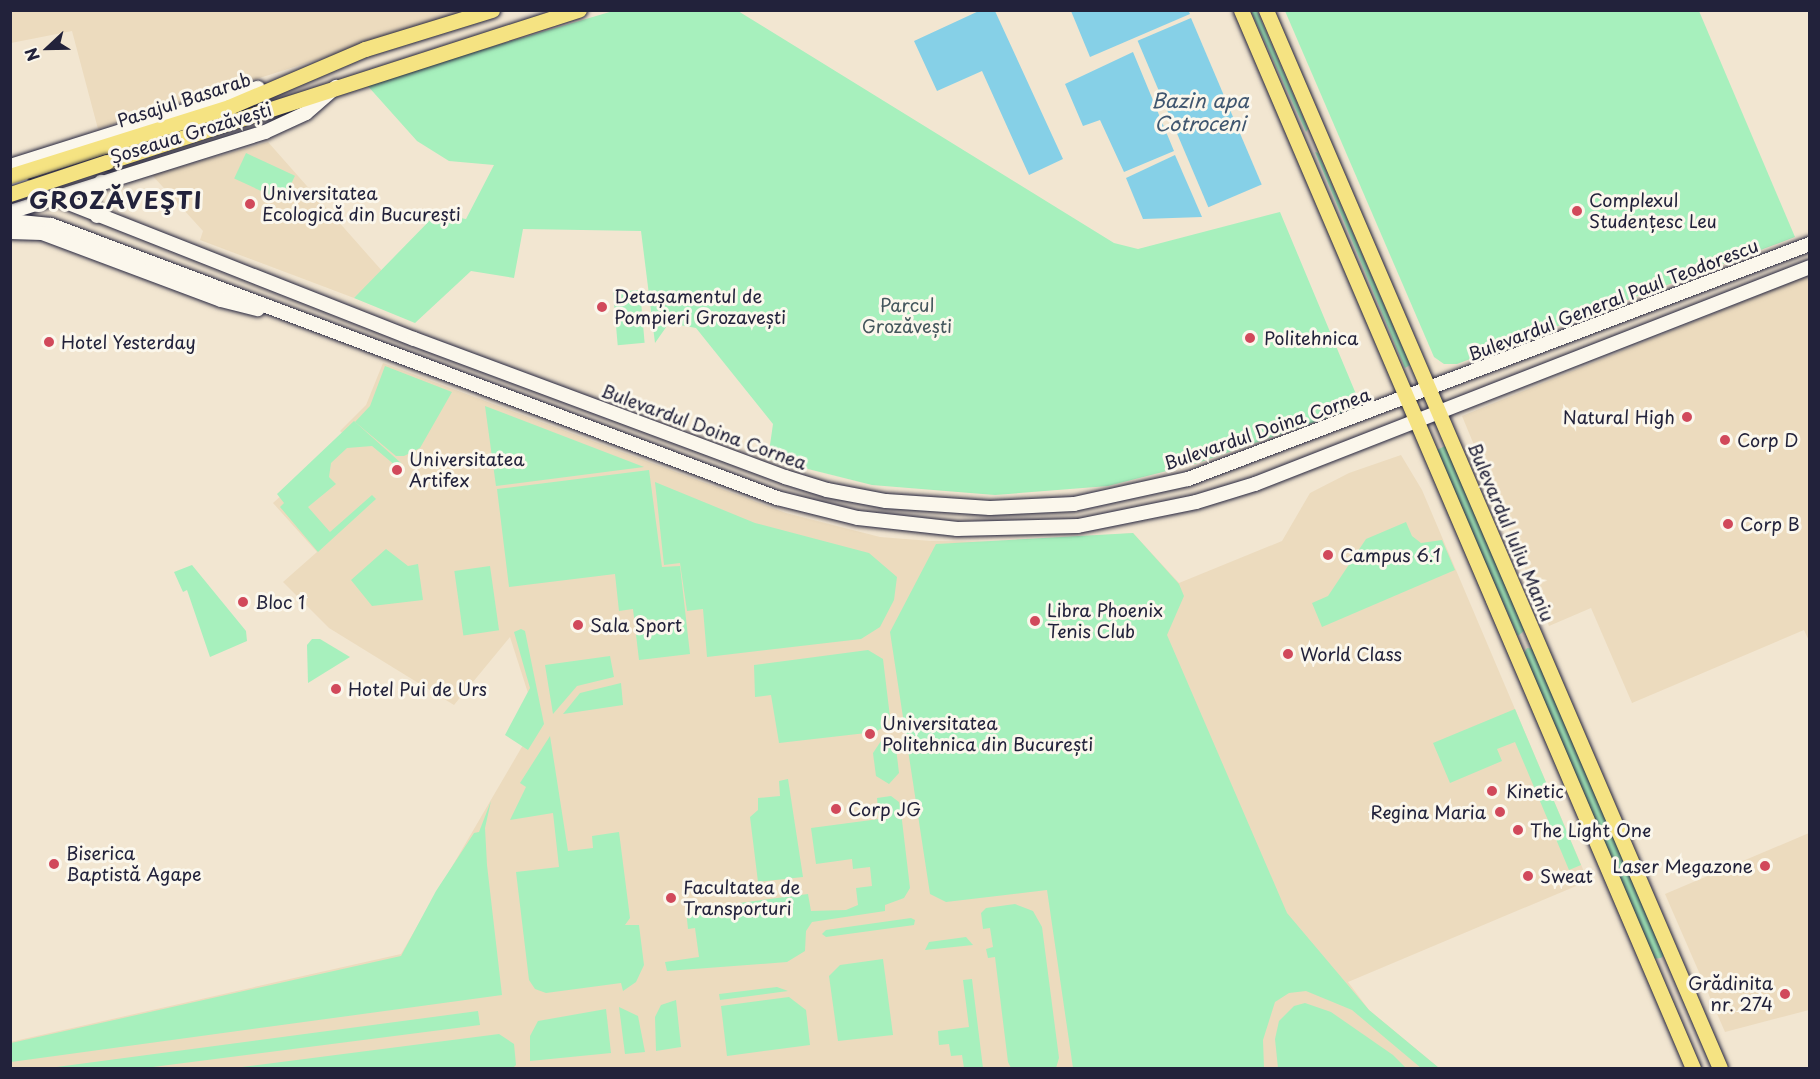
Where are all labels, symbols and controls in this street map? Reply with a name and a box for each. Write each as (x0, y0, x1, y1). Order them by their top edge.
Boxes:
north arrow (18, 18, 78, 78)
text: N (18, 44, 45, 65)
street label: Pasajul Basarab (115, 68, 253, 132)
water label: Bazin apa Cotroceni (1152, 89, 1248, 136)
street label: Șoseaua Grozăvești (107, 98, 275, 168)
place label: Universitatea Ecologică din București (262, 183, 462, 226)
district label: GROZĂVEŞTI (30, 186, 202, 214)
place label: Complexul Studențesc Leu (1589, 190, 1719, 232)
marker: Universitatea Ecologică din București (243, 197, 257, 211)
marker: Complexul Studențesc Leu (1570, 204, 1584, 218)
street label: Bulevardul General Paul Teodorescu (1465, 235, 1761, 365)
place label: Detașamentul de Pompieri Grozavești (614, 286, 786, 328)
park label: Parcul Grozăvești (862, 295, 952, 338)
marker: Detașamentul de Pompieri Grozavești (595, 300, 609, 314)
place label: Politehnica (1264, 327, 1358, 349)
marker: Politehnica (1241, 329, 1259, 347)
place label: Hotel Yesterday (61, 331, 195, 353)
marker: Hotel Yesterday (42, 335, 56, 349)
street label: Bulevardul Doina Cornea (598, 380, 810, 474)
street label: Bulevardul Doina Cornea (1161, 383, 1373, 475)
place label: Natural High (1562, 406, 1675, 428)
marker: Natural High (1680, 410, 1694, 424)
place label: Corp D (1737, 429, 1799, 451)
marker: Corp D (1718, 433, 1732, 447)
street label: Bulevardul Iuliu Maniu (1463, 439, 1559, 625)
place label: Universitatea Artifex (409, 449, 525, 492)
marker: Universitatea Artifex (390, 463, 404, 477)
place label: Corp B (1740, 513, 1800, 535)
marker: Corp B (1721, 517, 1735, 531)
place label: Campus 6.1 (1340, 544, 1441, 566)
marker: Campus 6.1 (1321, 548, 1335, 562)
place label: Bloc 1 (255, 591, 306, 613)
marker: Bloc 1 (236, 595, 250, 609)
place label: Libra Phoenix Tenis Club (1047, 600, 1163, 642)
place label: Sala Sport (590, 614, 682, 636)
marker: Libra Phoenix Tenis Club (1028, 614, 1042, 628)
marker: Sala Sport (571, 618, 585, 632)
place label: World Class (1300, 643, 1403, 665)
marker: World Class (1281, 647, 1295, 661)
place label: Hotel Pui de Urs (348, 678, 488, 700)
marker: Hotel Pui de Urs (329, 682, 343, 696)
place label: Universitatea Politehnica din București (882, 713, 1095, 756)
marker: Universitatea Politehnica din București (863, 727, 877, 741)
place label: Kinetic (1506, 780, 1564, 802)
marker: Kinetic (1483, 782, 1501, 800)
place label: Corp JG (848, 798, 922, 820)
place label: Regina Maria (1371, 801, 1486, 823)
marker: Corp JG (829, 802, 843, 816)
marker: Regina Maria (1491, 803, 1509, 821)
place label: The Light One (1530, 819, 1653, 841)
marker: The Light One (1511, 823, 1525, 837)
place label: Biserica Baptistă Agape (66, 843, 202, 886)
place label: Laser Megazone (1612, 855, 1753, 877)
marker: Biserica Baptistă Agape (47, 857, 61, 871)
marker: Laser Megazone (1758, 859, 1772, 873)
place label: Sweat (1540, 865, 1593, 887)
marker: Sweat (1521, 869, 1535, 883)
place label: Facultatea de Transporturi (683, 877, 802, 920)
marker: Facultatea de Transporturi (664, 891, 678, 905)
place label: Grădinita nr. 274 (1688, 973, 1773, 1016)
marker: Grădinita nr. 274 (1778, 987, 1792, 1001)

